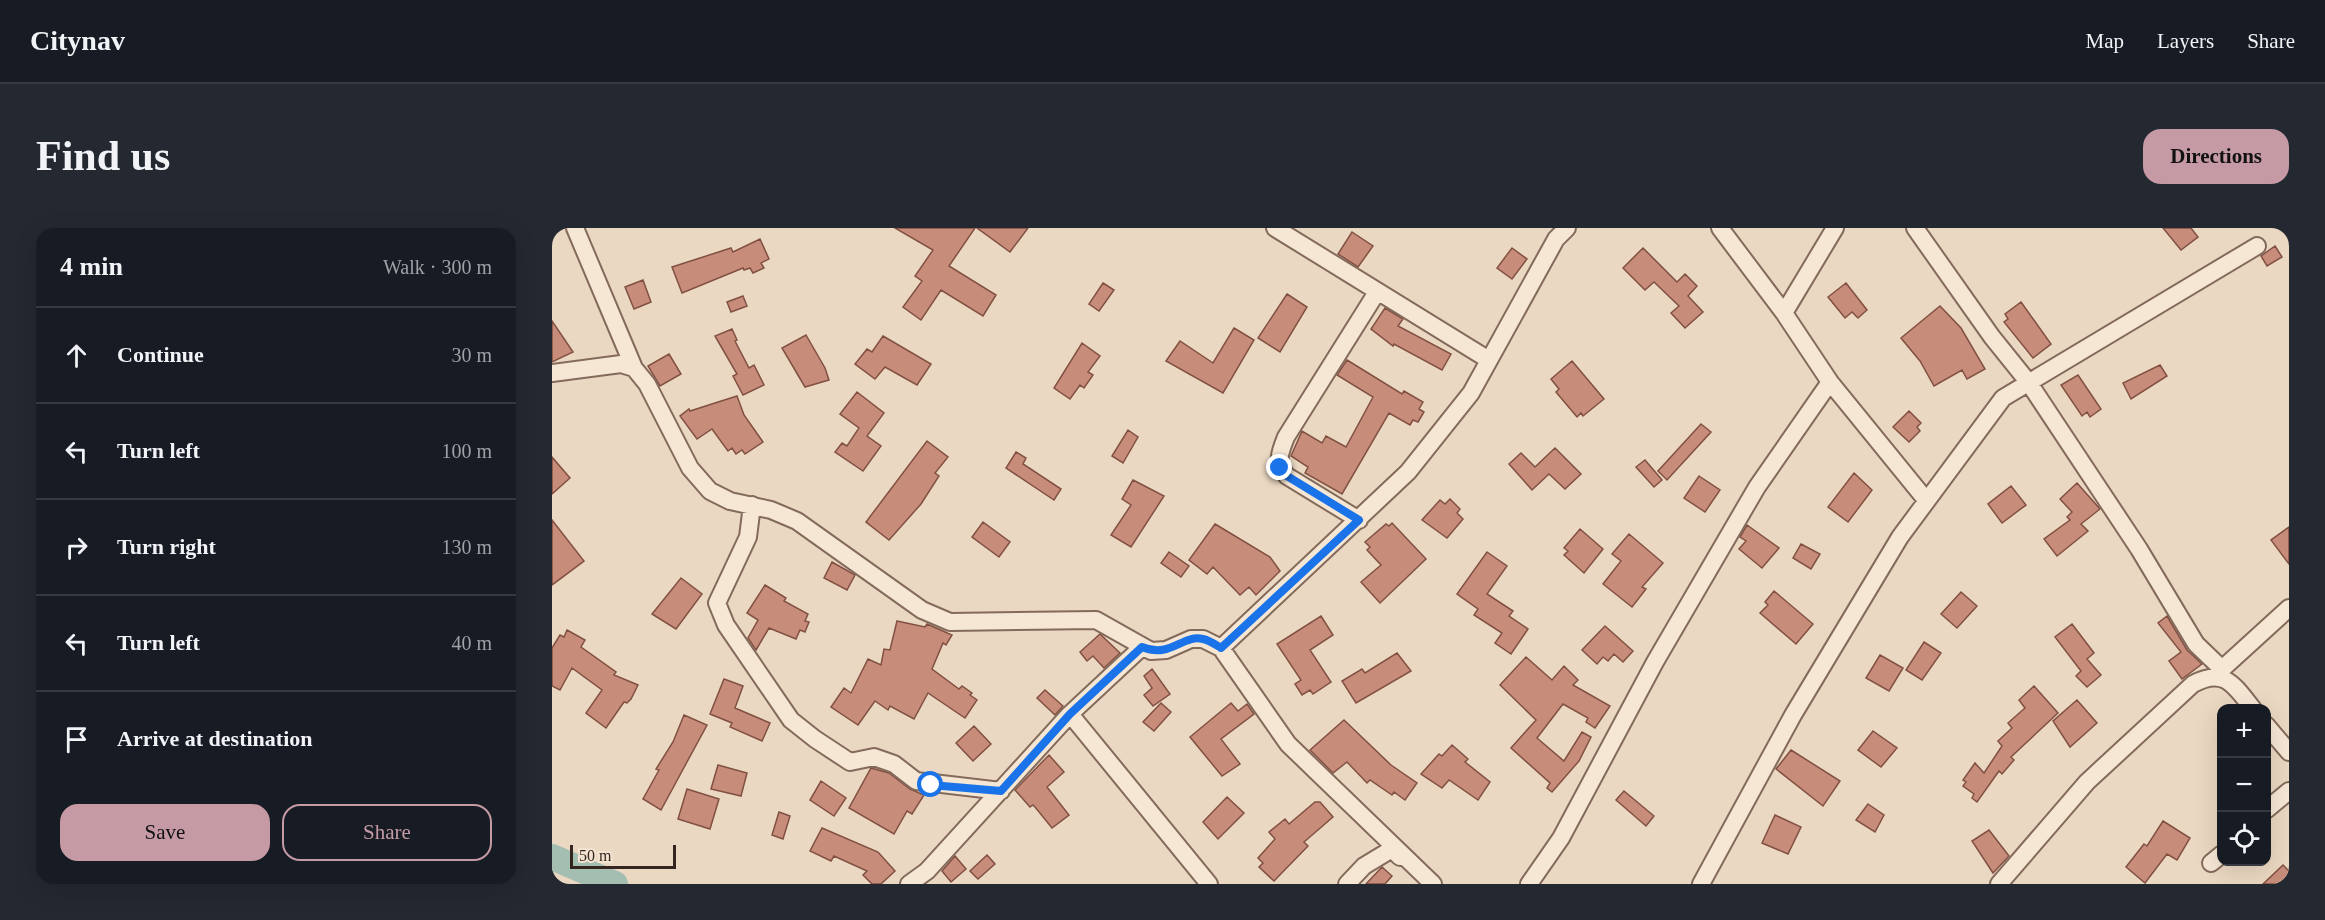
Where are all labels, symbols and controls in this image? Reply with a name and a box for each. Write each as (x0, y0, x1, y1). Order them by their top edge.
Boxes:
text: Citynav (30, 25, 125, 56)
text: Map (2086, 29, 2124, 53)
text: Layers (2157, 29, 2214, 53)
text: Share (2247, 29, 2295, 53)
button: Directions (2143, 129, 2289, 184)
text: Find us (36, 133, 170, 179)
text: 4 min (60, 252, 123, 281)
text: Walk · 300 m (383, 256, 492, 278)
icon: ahead (60, 339, 93, 372)
text: Continue (117, 342, 204, 367)
text: 30 m (451, 344, 492, 366)
icon: left (60, 435, 93, 468)
text: Turn left (117, 438, 200, 463)
text: 100 m (441, 440, 492, 462)
route end (1266, 454, 1292, 480)
icon: right (60, 531, 93, 564)
text: Turn right (117, 534, 216, 559)
text: 130 m (441, 536, 492, 558)
icon: left (60, 627, 93, 660)
text: Turn left (117, 630, 200, 655)
text: 40 m (451, 632, 492, 654)
map controls (2217, 704, 2271, 866)
button: + (2217, 704, 2271, 758)
icon: arrive (60, 723, 93, 756)
text: Arrive at destination (117, 726, 313, 751)
button: − (2217, 758, 2271, 812)
route start (917, 771, 943, 797)
button: Save (60, 804, 270, 861)
button: Share (282, 804, 492, 861)
button: locate (2217, 812, 2271, 866)
scale bar (570, 842, 676, 870)
text: 50 m (579, 847, 611, 864)

